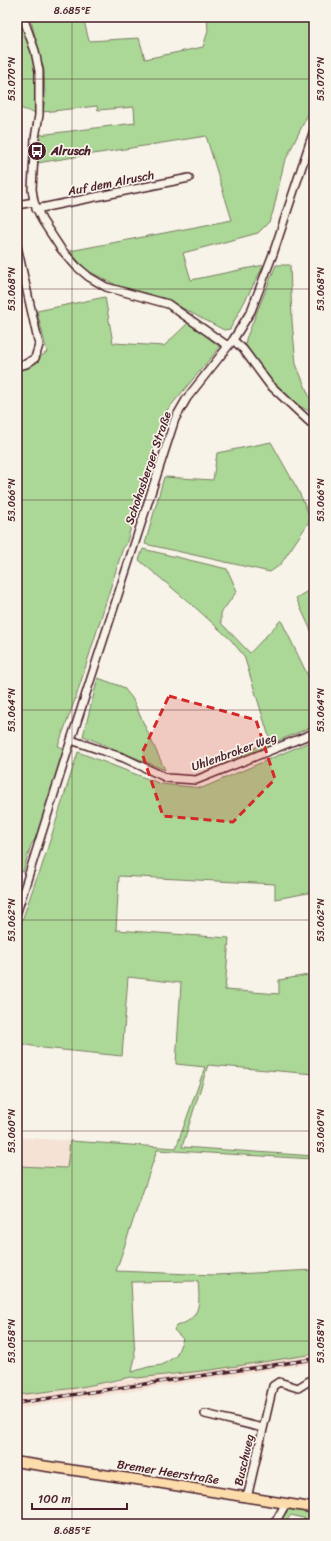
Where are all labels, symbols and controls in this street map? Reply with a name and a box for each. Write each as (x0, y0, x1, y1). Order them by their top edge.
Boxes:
text: 8.685°E (54, 2, 92, 20)
text: 53.070°N (3, 57, 21, 101)
text: 53.070°N (312, 57, 330, 101)
bus stop icon: Alrusch (26, 140, 48, 162)
place label: Alrusch (50, 140, 92, 162)
street label: Auf dem Alrusch (65, 164, 156, 202)
text: 53.068°N (3, 267, 21, 311)
text: 53.068°N (312, 267, 330, 311)
street label: Schohasberger Straße (118, 408, 178, 528)
text: 53.066°N (3, 478, 21, 522)
text: 53.066°N (312, 478, 330, 522)
text: 53.064°N (3, 688, 21, 732)
text: 53.064°N (312, 688, 330, 732)
street label: Uhlenbroker Weg (188, 726, 280, 778)
text: 53.062°N (3, 898, 21, 942)
text: 53.062°N (312, 898, 330, 942)
text: 53.060°N (3, 1109, 21, 1153)
text: 53.060°N (312, 1109, 330, 1153)
text: 53.058°N (3, 1319, 21, 1363)
text: 53.058°N (312, 1319, 330, 1363)
street label: Buschweg (227, 1432, 261, 1488)
street label: Bremer Heerstraße (115, 1453, 221, 1491)
scale bar (32, 1485, 127, 1511)
text: 100 m (38, 1488, 71, 1510)
text: 8.685°E (54, 1522, 92, 1540)

